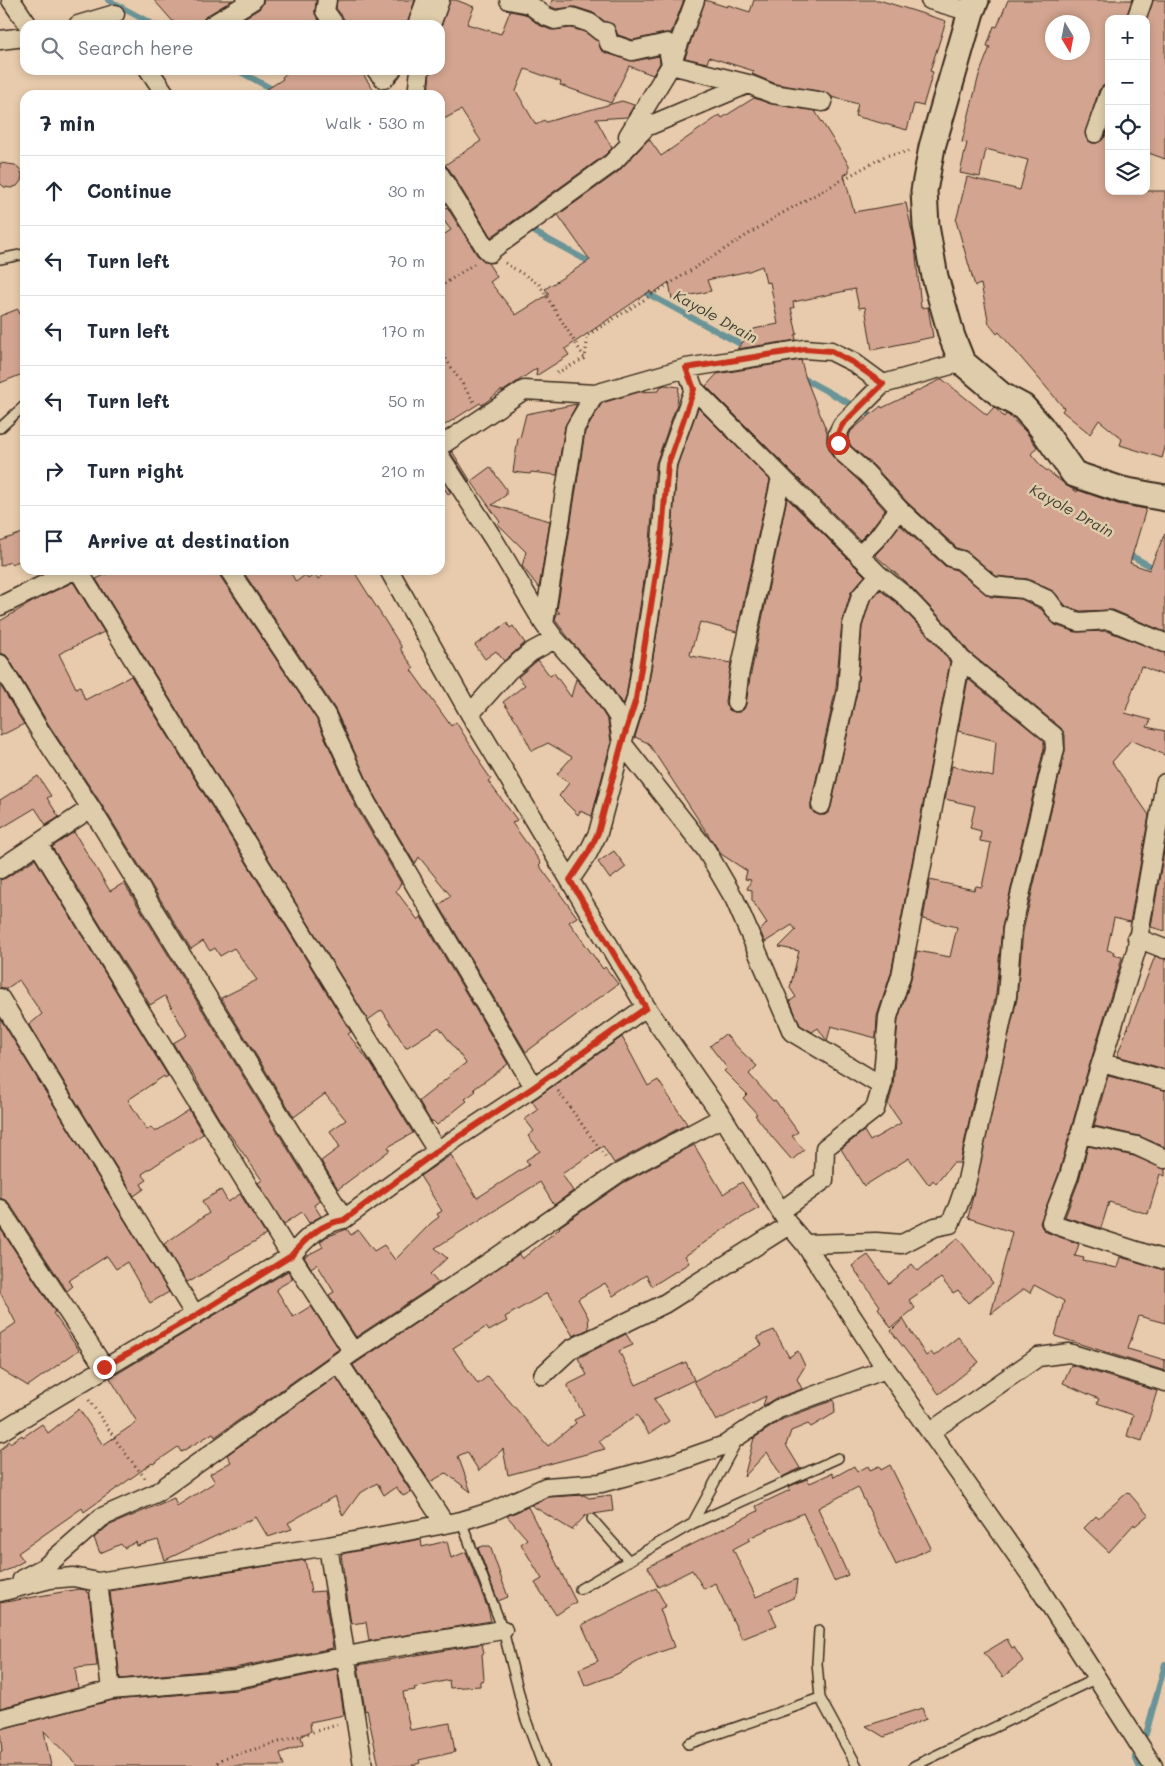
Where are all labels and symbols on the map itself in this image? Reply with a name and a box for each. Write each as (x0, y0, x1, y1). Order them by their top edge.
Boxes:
north arrow (1045, 15, 1090, 60)
water label: Kayole Drain (670, 285, 762, 347)
route start (827, 432, 850, 455)
water label: Kayole Drain (1026, 479, 1118, 541)
route end (93, 1356, 116, 1379)

